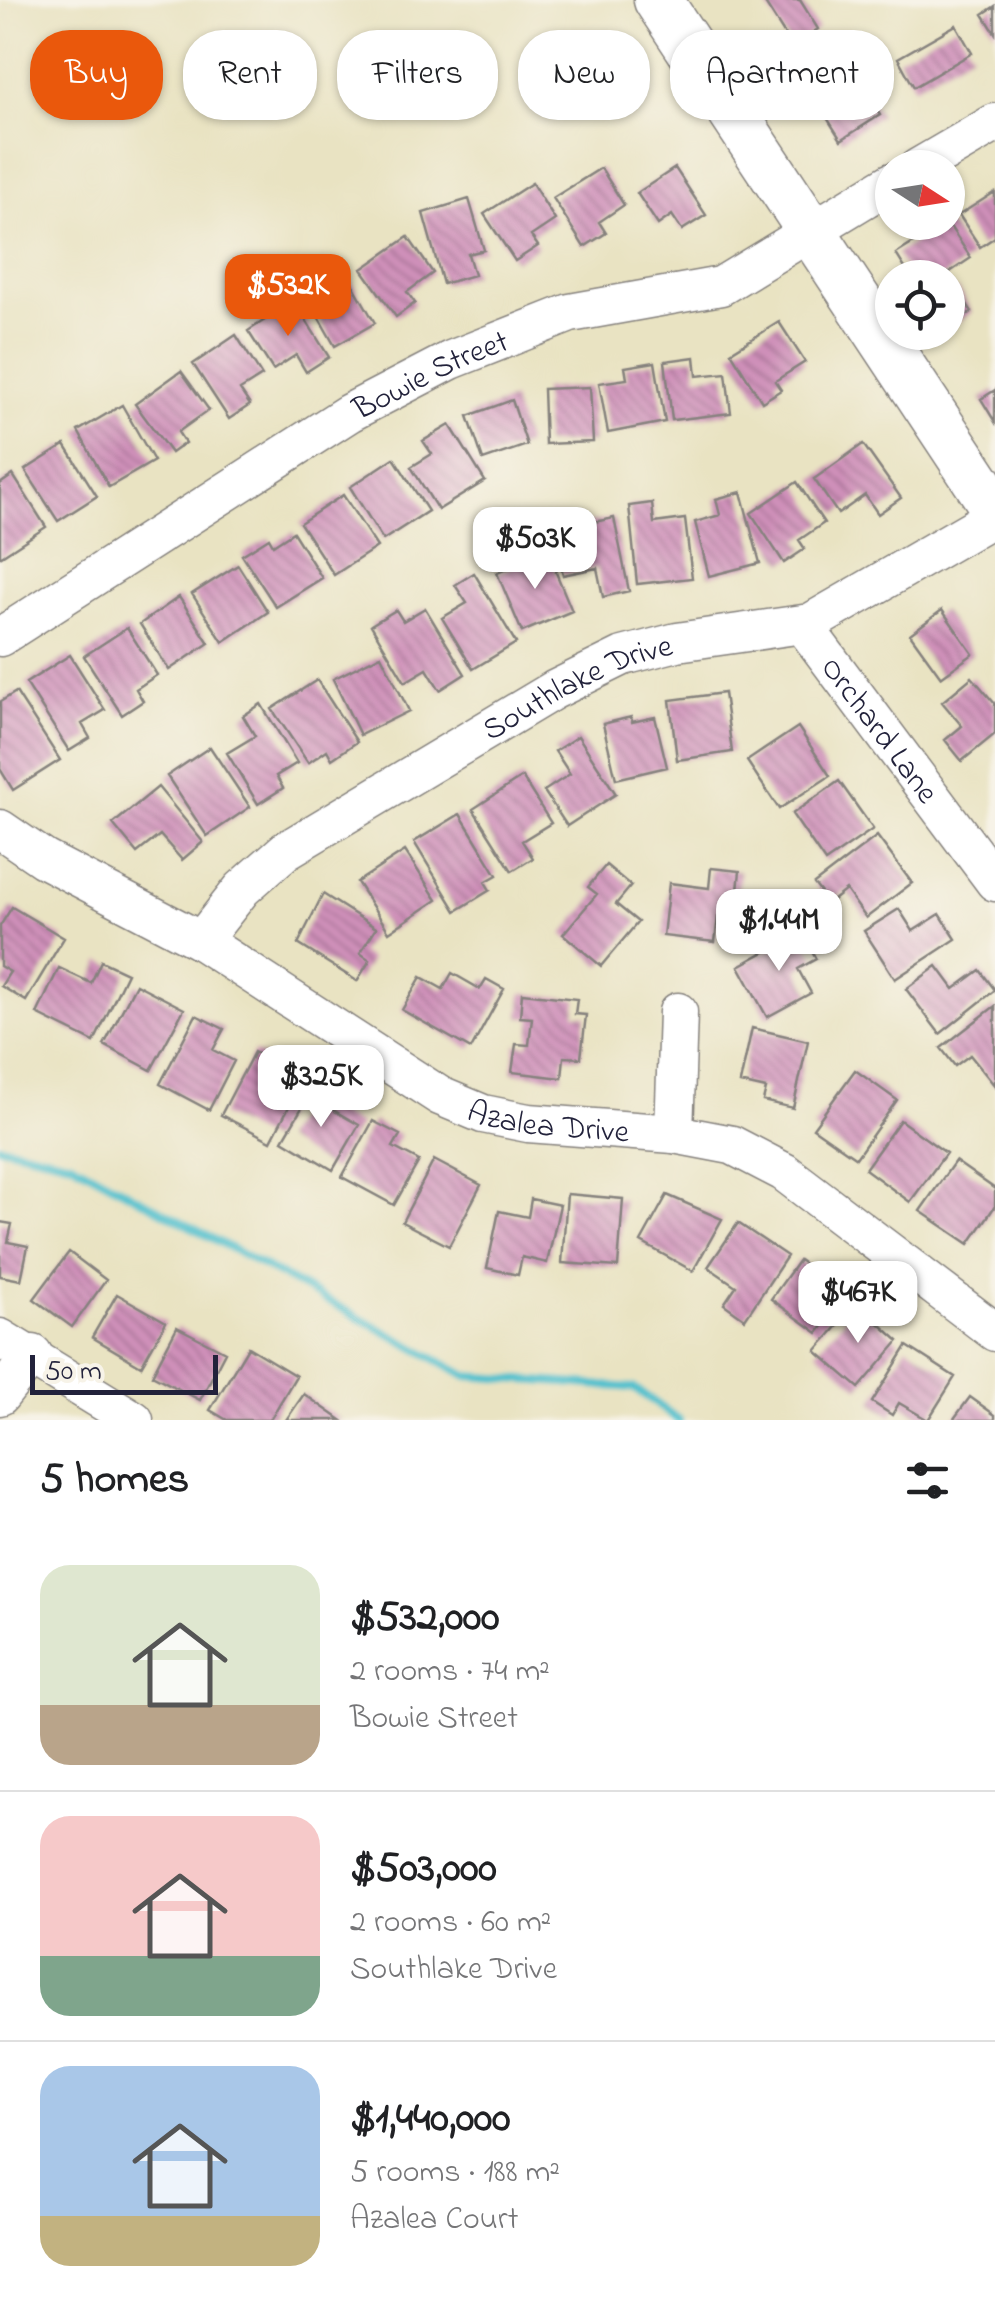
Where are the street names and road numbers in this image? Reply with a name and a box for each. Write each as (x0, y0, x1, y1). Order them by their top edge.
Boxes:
street label: Bowie Street (344, 320, 516, 435)
street label: Southlake Drive (474, 624, 678, 755)
street label: Orchard Lane (807, 648, 949, 815)
street label: Azalea Drive (459, 1090, 631, 1158)

